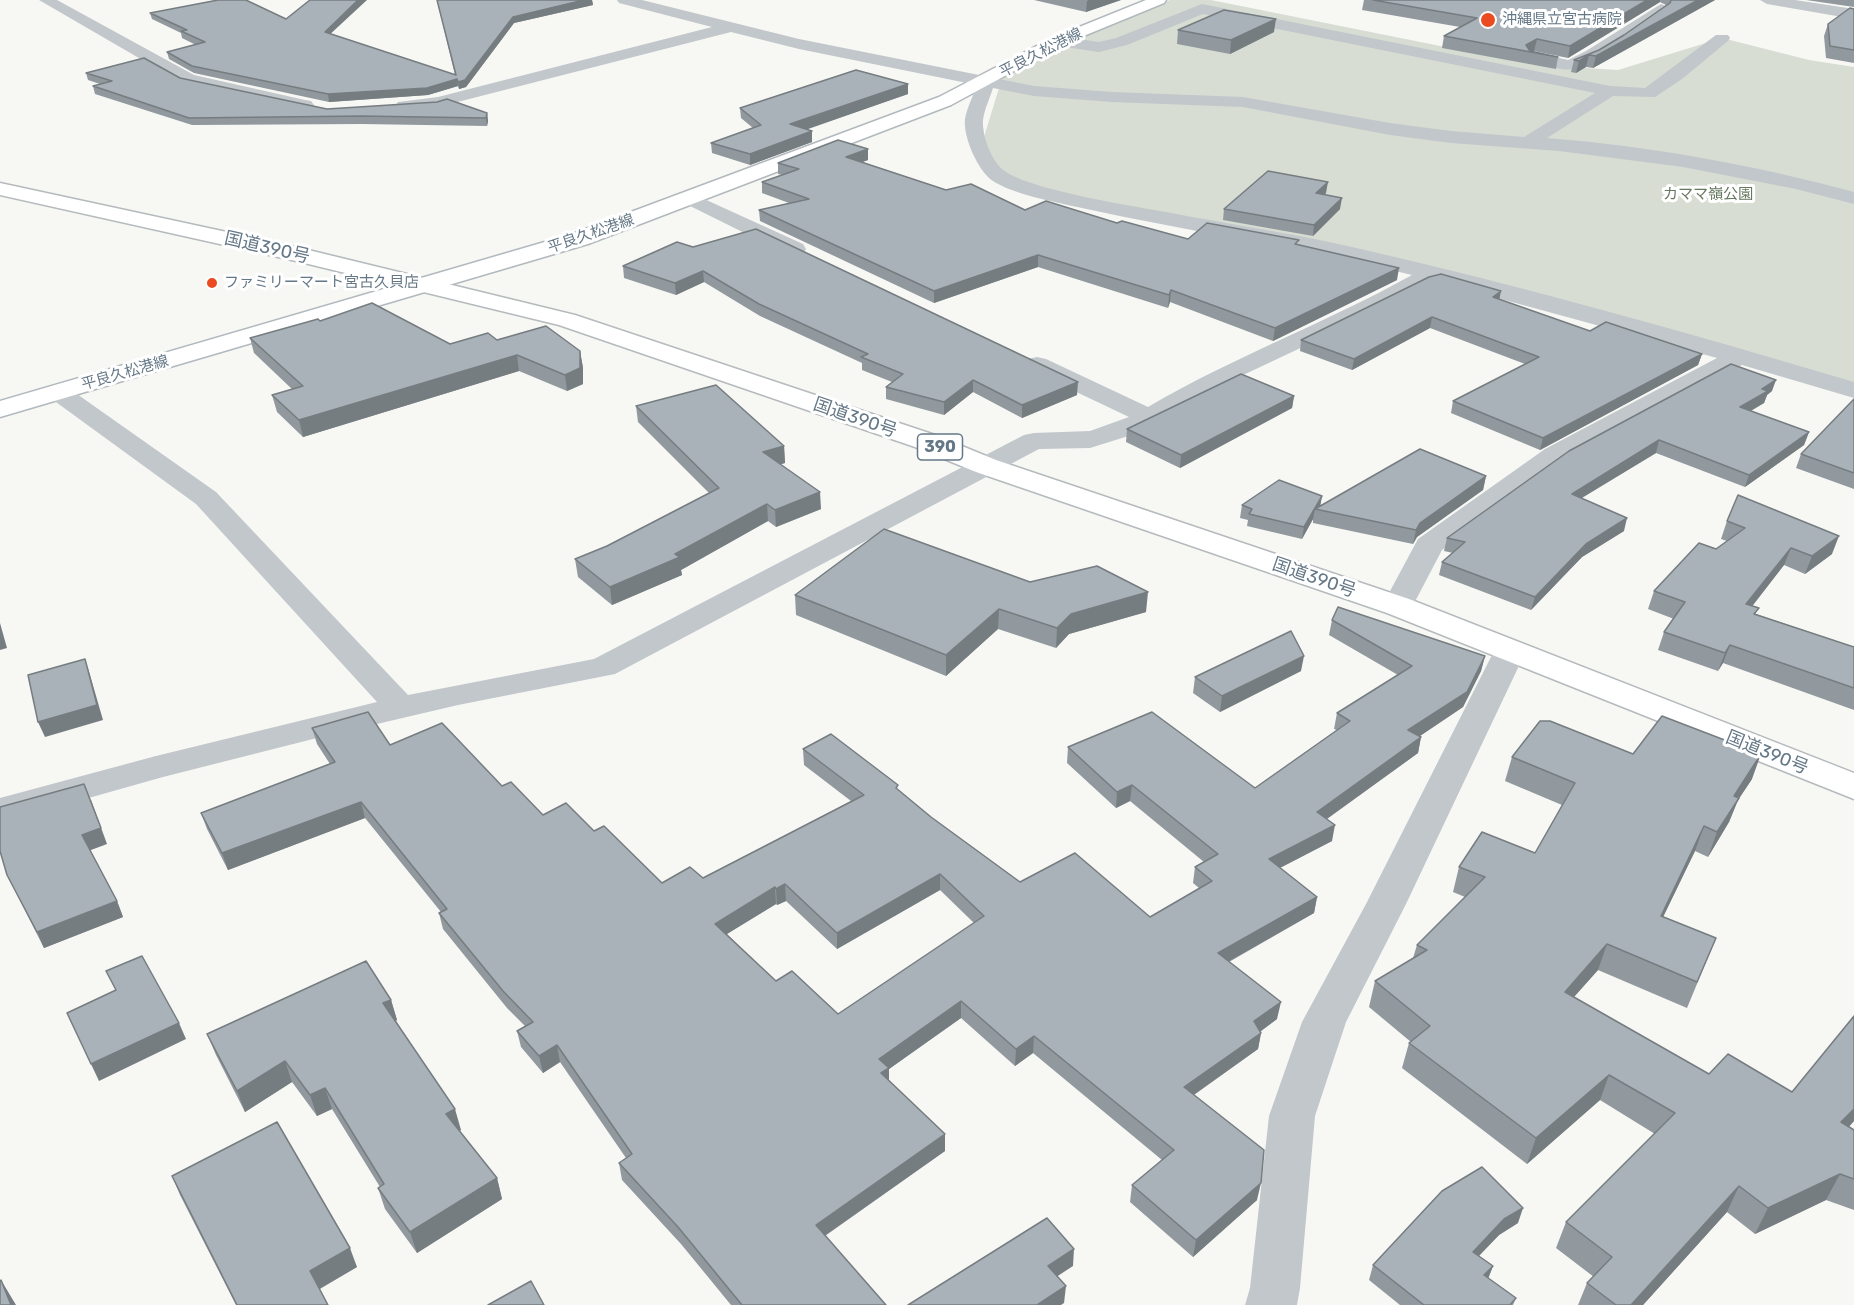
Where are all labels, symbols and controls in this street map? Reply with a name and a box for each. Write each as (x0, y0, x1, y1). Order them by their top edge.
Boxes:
marker: 沖縄県立宮古病院 (1479, 11, 1497, 29)
place label: 沖縄県立宮古病院 (1502, 11, 1622, 29)
street label: 平良久松港線 (997, 25, 1085, 81)
park label: カママ嶺公園 (1663, 186, 1753, 204)
street label: 平良久松港線 (546, 211, 636, 257)
street label: 国道390号 (222, 228, 312, 268)
place label: ファミリーマート宮古久貝店 (224, 274, 419, 292)
marker: ファミリーマート宮古久貝店 (205, 276, 219, 290)
street label: 平良久松港線 (79, 352, 171, 394)
street label: 国道390号 (810, 394, 900, 442)
road number: 390 (918, 434, 962, 460)
street label: 国道390号 (1269, 554, 1359, 602)
street label: 国道390号 (1723, 727, 1811, 779)

